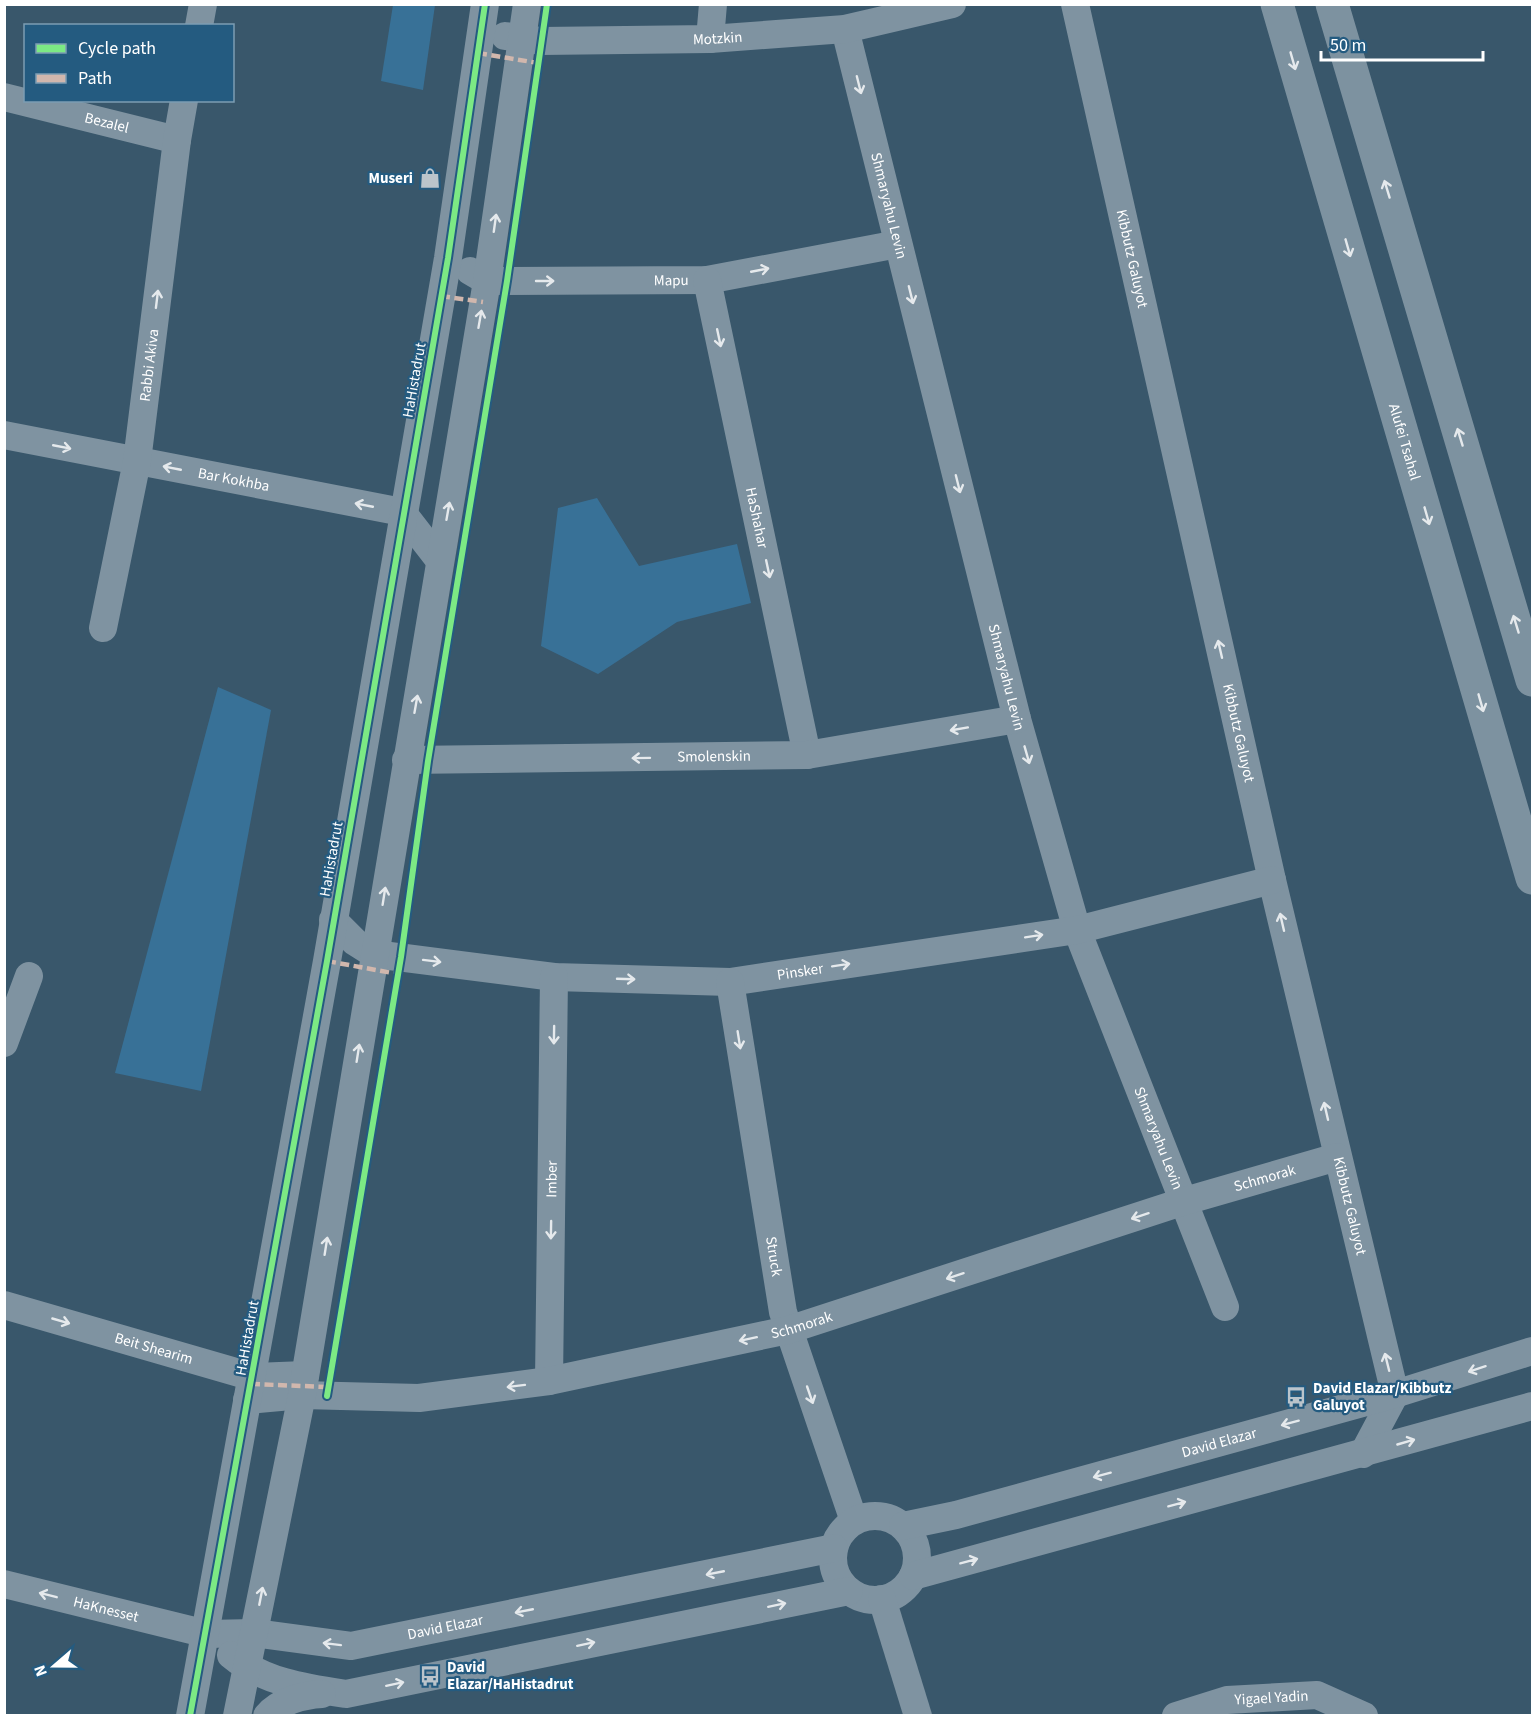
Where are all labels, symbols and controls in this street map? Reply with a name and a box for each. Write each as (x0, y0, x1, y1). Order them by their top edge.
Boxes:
legend (24, 24, 234, 102)
scale bar (1321, 24, 1483, 62)
street label: Motzkin (693, 27, 743, 50)
text: 50 m (1330, 33, 1366, 58)
text: Cycle path (78, 36, 156, 61)
one-way arrow (1288, 51, 1299, 70)
text: Path (78, 66, 112, 91)
one-way arrow (853, 76, 865, 95)
street label: Bezalel (82, 107, 131, 139)
street label: Shmaryahu Levin (865, 150, 912, 261)
shop icon: Museri (418, 166, 442, 190)
place label: Museri (369, 168, 413, 189)
one-way arrow (1381, 180, 1392, 199)
street label: Kibbutz Galuyot (1111, 207, 1153, 310)
one-way arrow (490, 214, 501, 233)
one-way arrow (1343, 238, 1354, 257)
one-way arrow (750, 264, 770, 275)
street label: Mapu (654, 270, 689, 291)
one-way arrow (535, 275, 555, 287)
one-way arrow (905, 285, 917, 304)
one-way arrow (152, 290, 163, 309)
one-way arrow (475, 310, 486, 329)
one-way arrow (714, 327, 725, 347)
street label: Rabbi Akiva (135, 328, 164, 403)
street label: HaHistadrut (398, 341, 431, 419)
street label: Alufei Tsahal (1383, 401, 1425, 483)
one-way arrow (1454, 428, 1465, 447)
one-way arrow (52, 442, 71, 453)
one-way arrow (163, 462, 183, 473)
street label: Bar Kokhba (196, 463, 271, 497)
one-way arrow (953, 474, 965, 493)
street label: HaShahar (740, 485, 773, 551)
one-way arrow (355, 499, 374, 510)
one-way arrow (443, 502, 454, 522)
one-way arrow (1421, 506, 1433, 525)
one-way arrow (763, 559, 774, 579)
one-way arrow (1510, 614, 1521, 633)
street label: Shmaryahu Levin (983, 622, 1030, 733)
one-way arrow (1214, 640, 1225, 660)
street label: Kibbutz Galuyot (1217, 682, 1260, 784)
one-way arrow (1476, 693, 1487, 712)
one-way arrow (410, 694, 421, 714)
one-way arrow (950, 723, 970, 734)
one-way arrow (1022, 745, 1033, 764)
street label: Smolenskin (677, 746, 751, 768)
one-way arrow (631, 752, 651, 763)
street label: HaHistadrut (315, 820, 348, 898)
one-way arrow (378, 887, 389, 906)
one-way arrow (1275, 912, 1287, 931)
one-way arrow (1023, 931, 1043, 942)
one-way arrow (422, 956, 442, 967)
street label: Pinsker (776, 958, 826, 986)
one-way arrow (831, 960, 850, 971)
one-way arrow (616, 973, 636, 985)
one-way arrow (548, 1025, 559, 1045)
one-way arrow (734, 1030, 745, 1049)
one-way arrow (353, 1044, 364, 1064)
street label: Shmaryahu Levin (1129, 1084, 1188, 1193)
one-way arrow (1320, 1102, 1332, 1121)
street label: Kibbutz Galuyot (1328, 1155, 1371, 1257)
street label: Imber (541, 1159, 563, 1198)
street label: Schmorak (1231, 1159, 1299, 1197)
one-way arrow (1131, 1211, 1150, 1222)
one-way arrow (545, 1220, 557, 1240)
street label: Struck (760, 1235, 787, 1279)
one-way arrow (321, 1236, 332, 1256)
one-way arrow (946, 1271, 965, 1282)
street label: HaHistadrut (231, 1299, 264, 1377)
street label: Schmorak (769, 1306, 836, 1344)
one-way arrow (51, 1316, 70, 1328)
street label: Beit Shearim (112, 1328, 195, 1370)
one-way arrow (739, 1334, 759, 1345)
one-way arrow (1381, 1353, 1393, 1372)
one-way arrow (1468, 1364, 1487, 1375)
place label: David Elazar/Kibbutz Galuyot (1313, 1378, 1452, 1416)
one-way arrow (507, 1380, 526, 1391)
one-way arrow (806, 1385, 817, 1404)
bus stop icon: David Elazar/Kibbutz Galuyot (1284, 1385, 1308, 1409)
one-way arrow (1280, 1418, 1299, 1429)
street label: David Elazar (1179, 1422, 1260, 1463)
one-way arrow (1396, 1436, 1415, 1447)
one-way arrow (1092, 1469, 1111, 1481)
one-way arrow (1167, 1498, 1186, 1510)
one-way arrow (959, 1555, 978, 1566)
one-way arrow (706, 1567, 725, 1579)
one-way arrow (256, 1587, 268, 1606)
one-way arrow (39, 1589, 58, 1601)
street label: HaKnesset (71, 1591, 141, 1628)
one-way arrow (768, 1599, 787, 1611)
one-way arrow (515, 1606, 534, 1617)
street label: David Elazar (405, 1609, 486, 1645)
north arrow (24, 1636, 84, 1696)
one-way arrow (323, 1638, 343, 1649)
one-way arrow (577, 1638, 596, 1650)
place label: David Elazar/HaHistadrut (447, 1657, 574, 1695)
text: N (29, 1662, 53, 1680)
bus stop icon: David Elazar/HaHistadrut (418, 1664, 442, 1688)
one-way arrow (386, 1677, 405, 1689)
street label: Yigael Yadin (1233, 1685, 1309, 1711)

